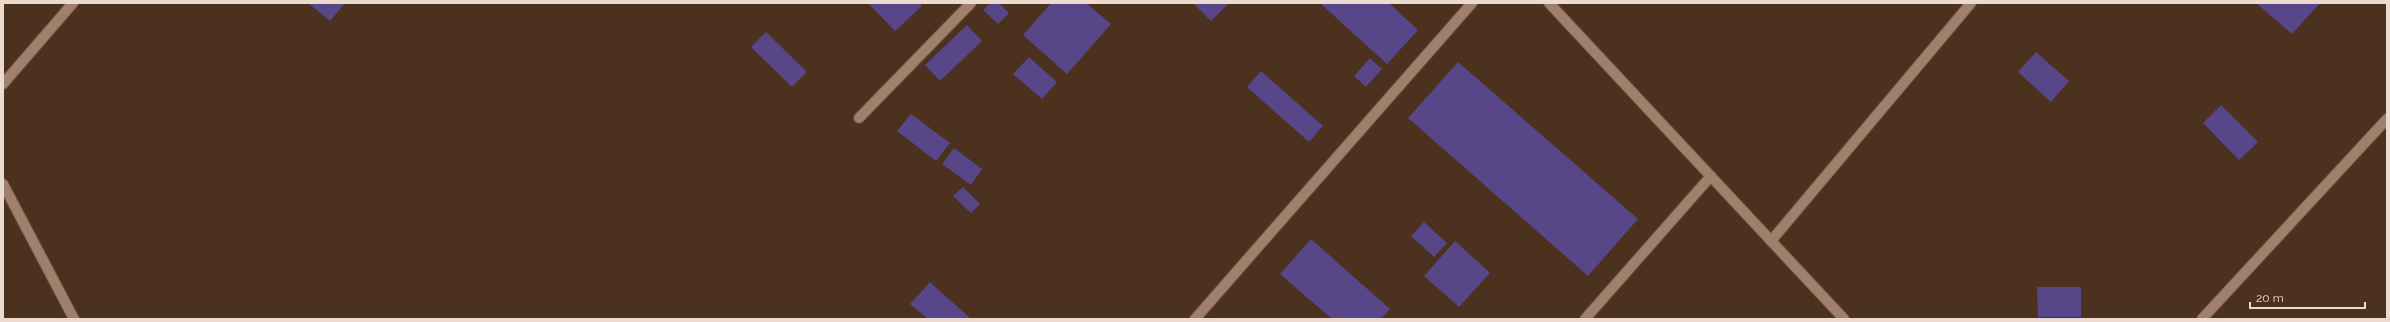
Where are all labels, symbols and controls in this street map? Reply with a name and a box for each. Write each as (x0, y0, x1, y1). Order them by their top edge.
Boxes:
scale bar (2250, 284, 2365, 310)
text: 20 m (2256, 291, 2284, 305)

